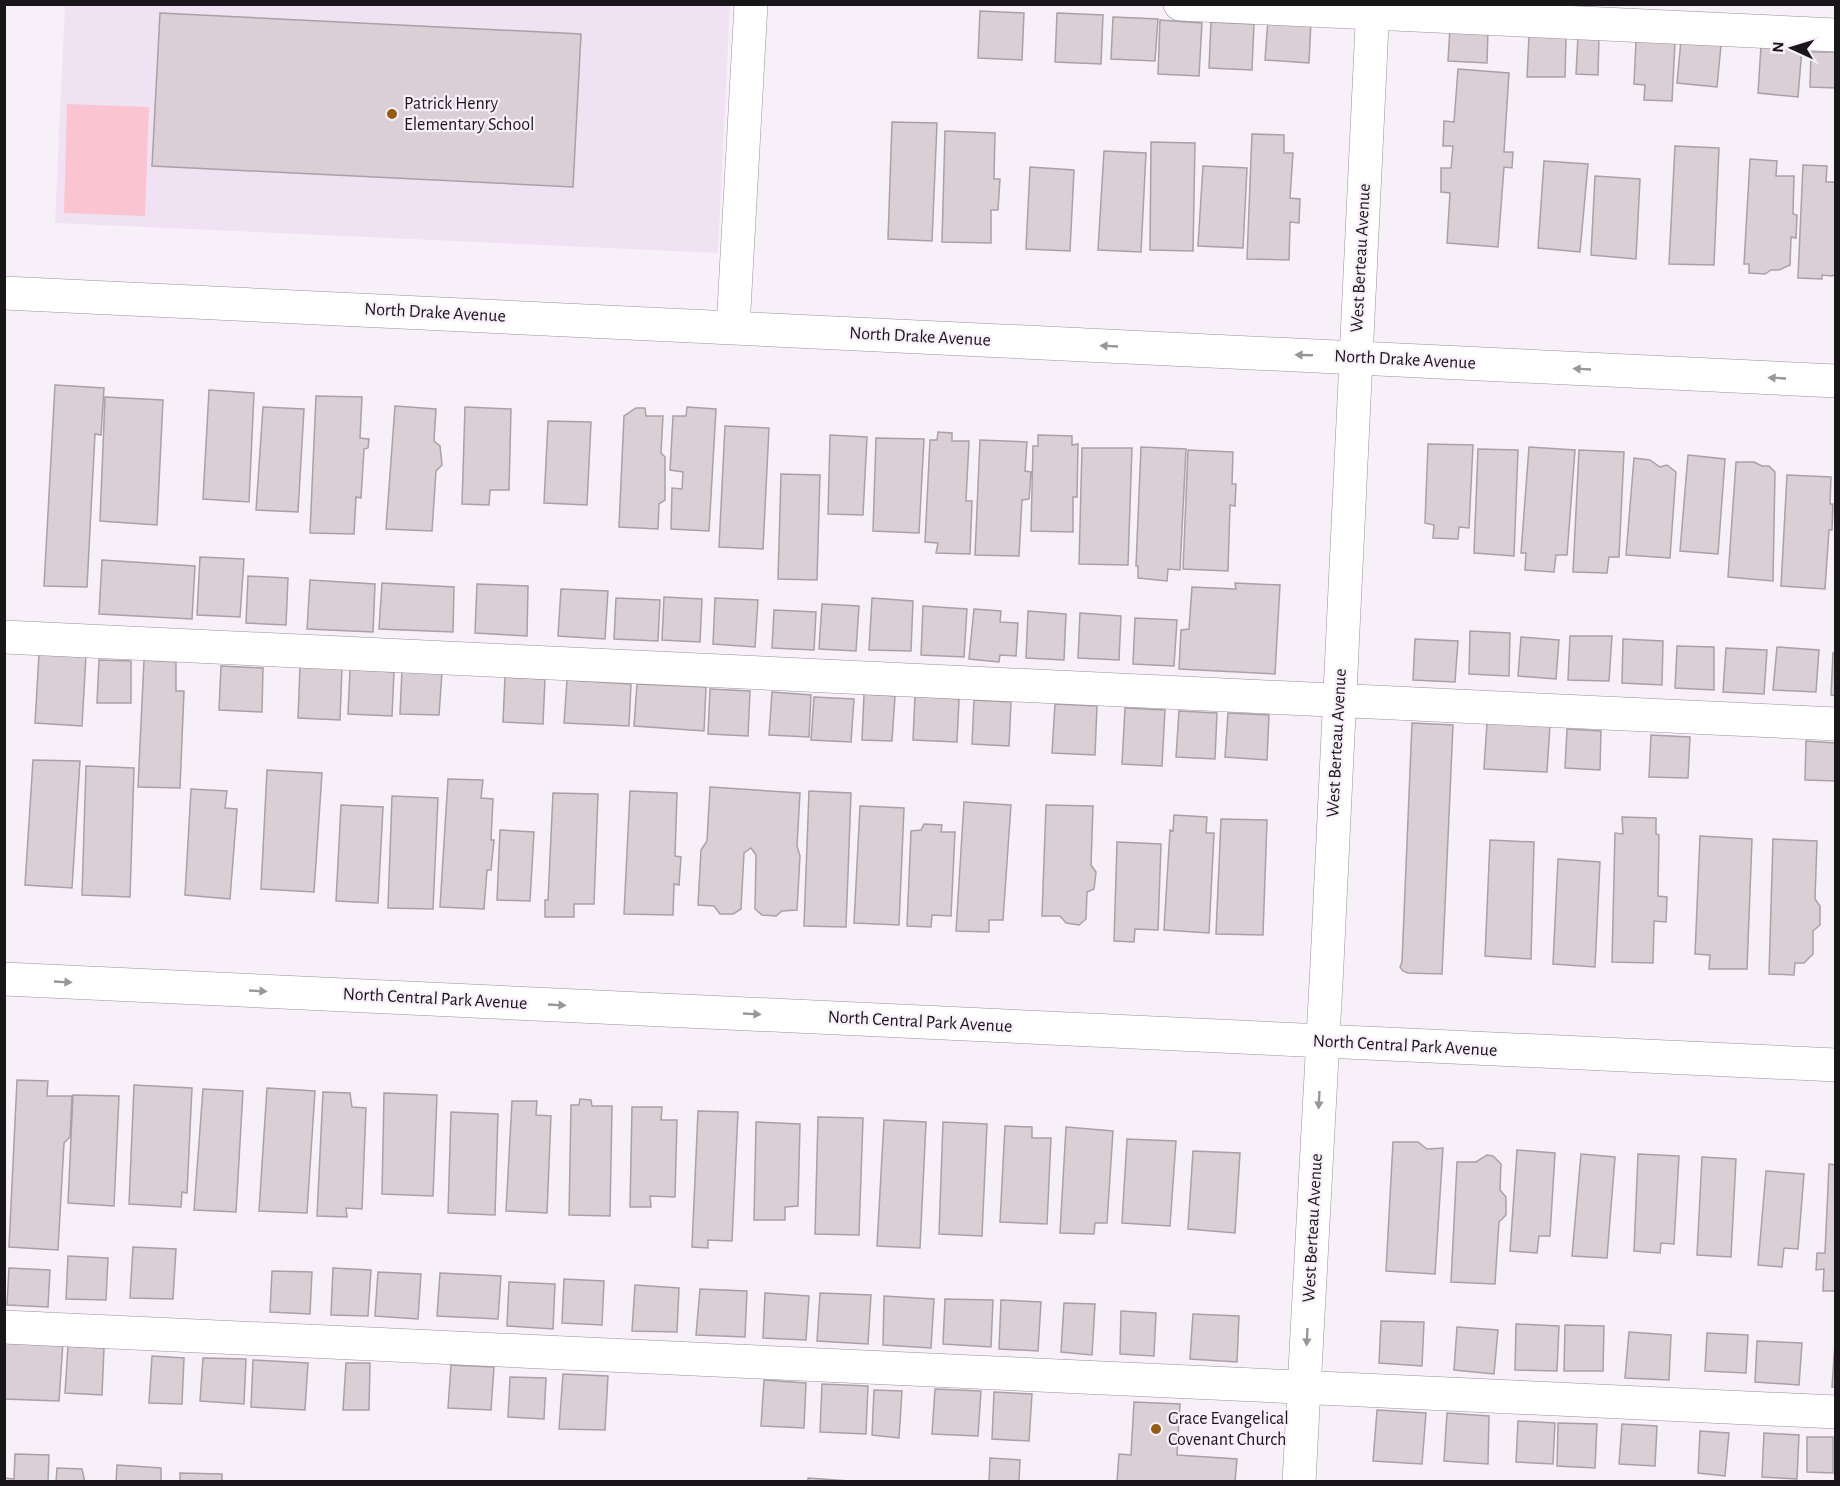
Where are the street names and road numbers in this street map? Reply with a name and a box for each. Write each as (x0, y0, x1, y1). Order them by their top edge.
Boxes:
street label: West Berteau Avenue (1348, 183, 1374, 333)
street label: North Drake Avenue (364, 300, 506, 326)
street label: North Drake Avenue (849, 324, 991, 350)
street label: North Drake Avenue (1334, 347, 1476, 373)
street label: West Berteau Avenue (1324, 668, 1350, 818)
street label: North Central Park Avenue (342, 985, 528, 1013)
street label: North Central Park Avenue (827, 1008, 1013, 1036)
street label: North Central Park Avenue (1312, 1032, 1498, 1060)
street label: West Berteau Avenue (1300, 1153, 1326, 1303)

